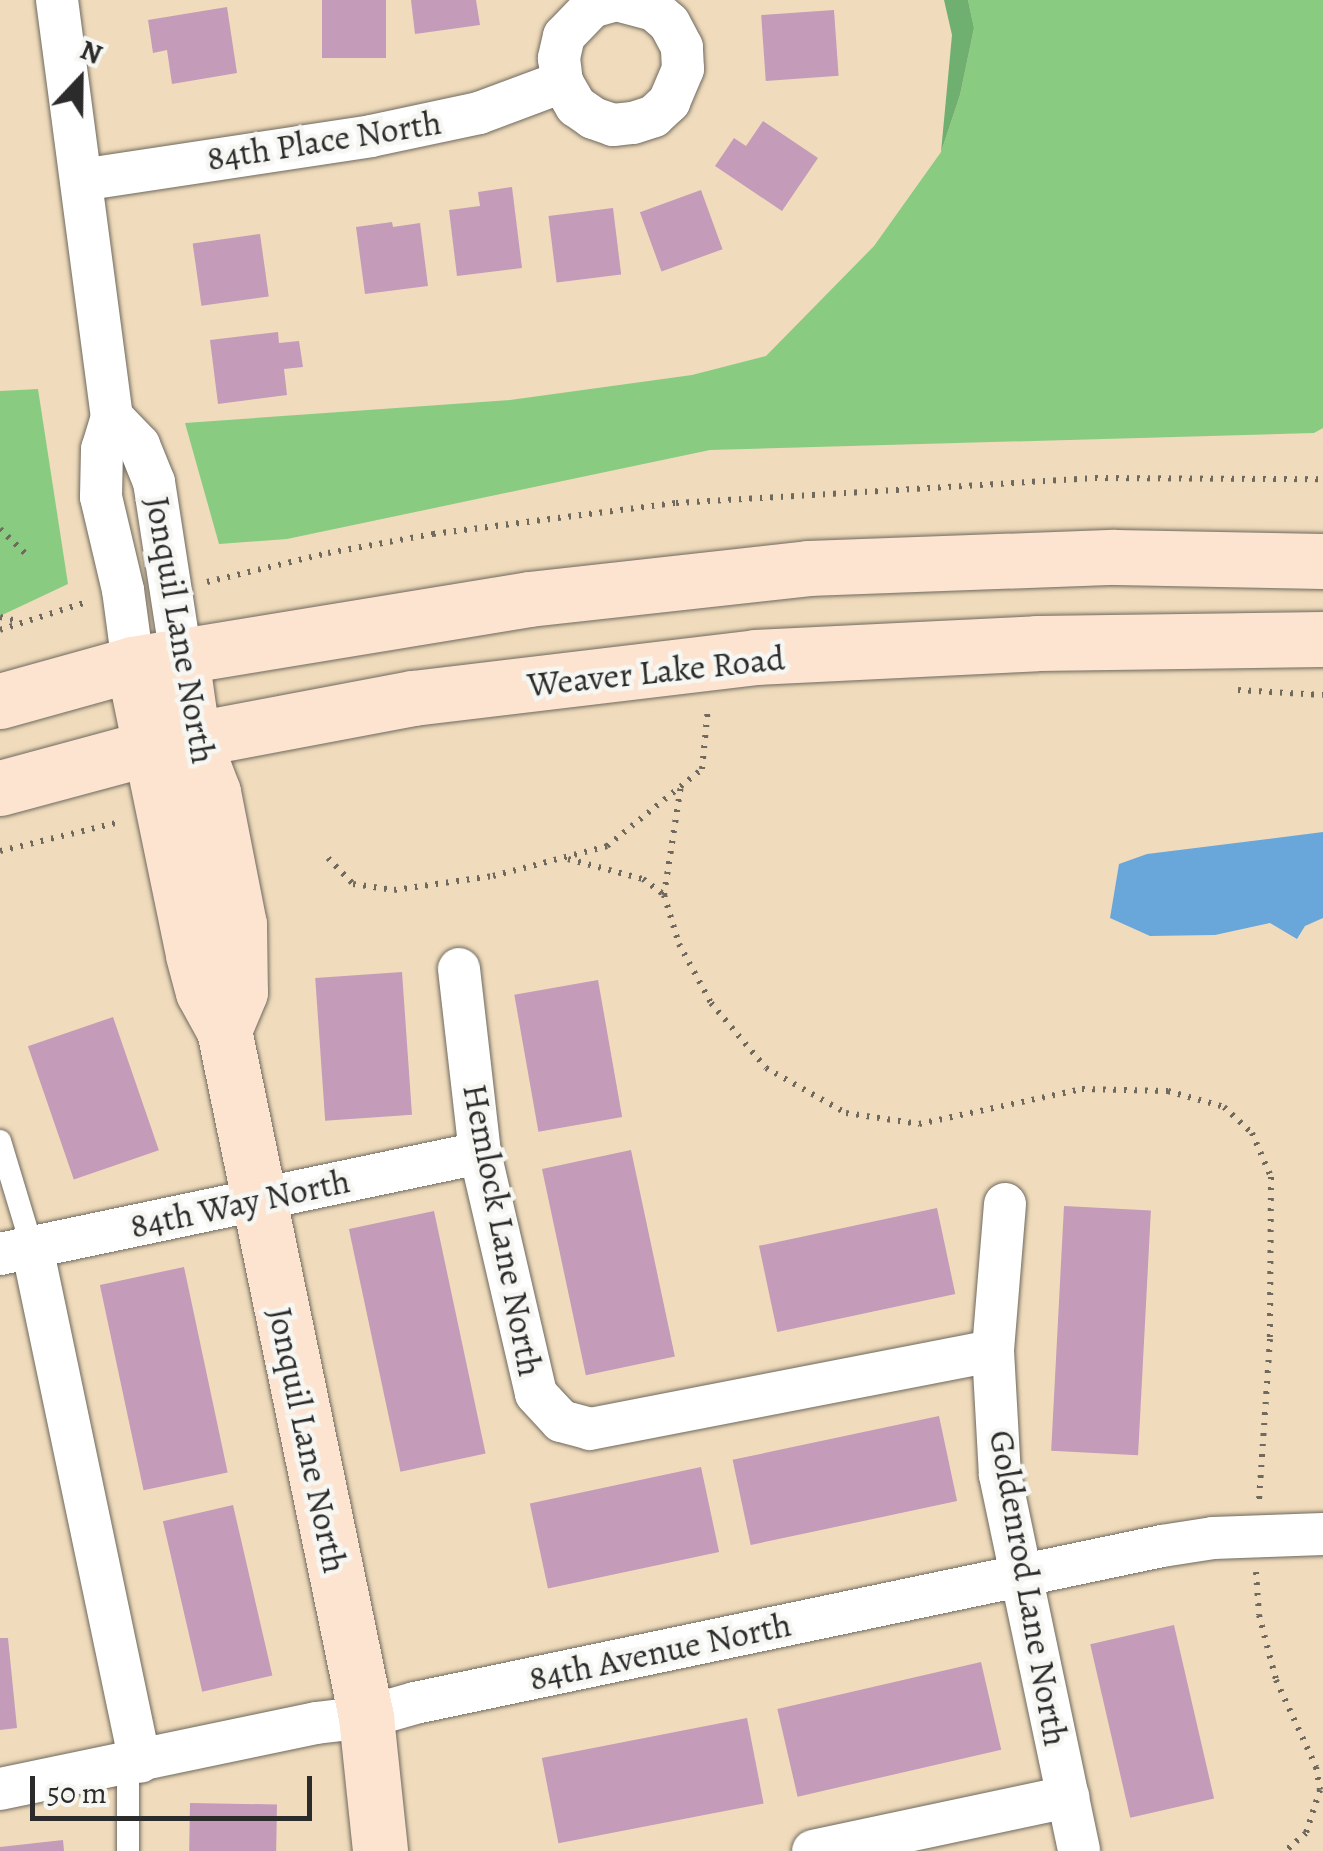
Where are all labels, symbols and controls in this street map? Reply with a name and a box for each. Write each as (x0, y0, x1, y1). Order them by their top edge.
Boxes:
north arrow (30, 30, 130, 130)
text: N (75, 31, 108, 74)
street label: 84th Place North (204, 101, 444, 179)
street label: Jonquil Lane North (137, 493, 225, 767)
street label: Weaver Lake Road (525, 637, 787, 705)
street label: Hemlock Lane North (454, 1080, 552, 1380)
street label: 84th Way North (126, 1159, 354, 1247)
street label: Jonquil Lane North (259, 1303, 357, 1577)
street label: Goldenrod Lane North (981, 1427, 1077, 1749)
street label: 84th Avenue North (525, 1603, 795, 1699)
scale bar (35, 1756, 318, 1818)
text: 50 m (47, 1773, 107, 1813)

